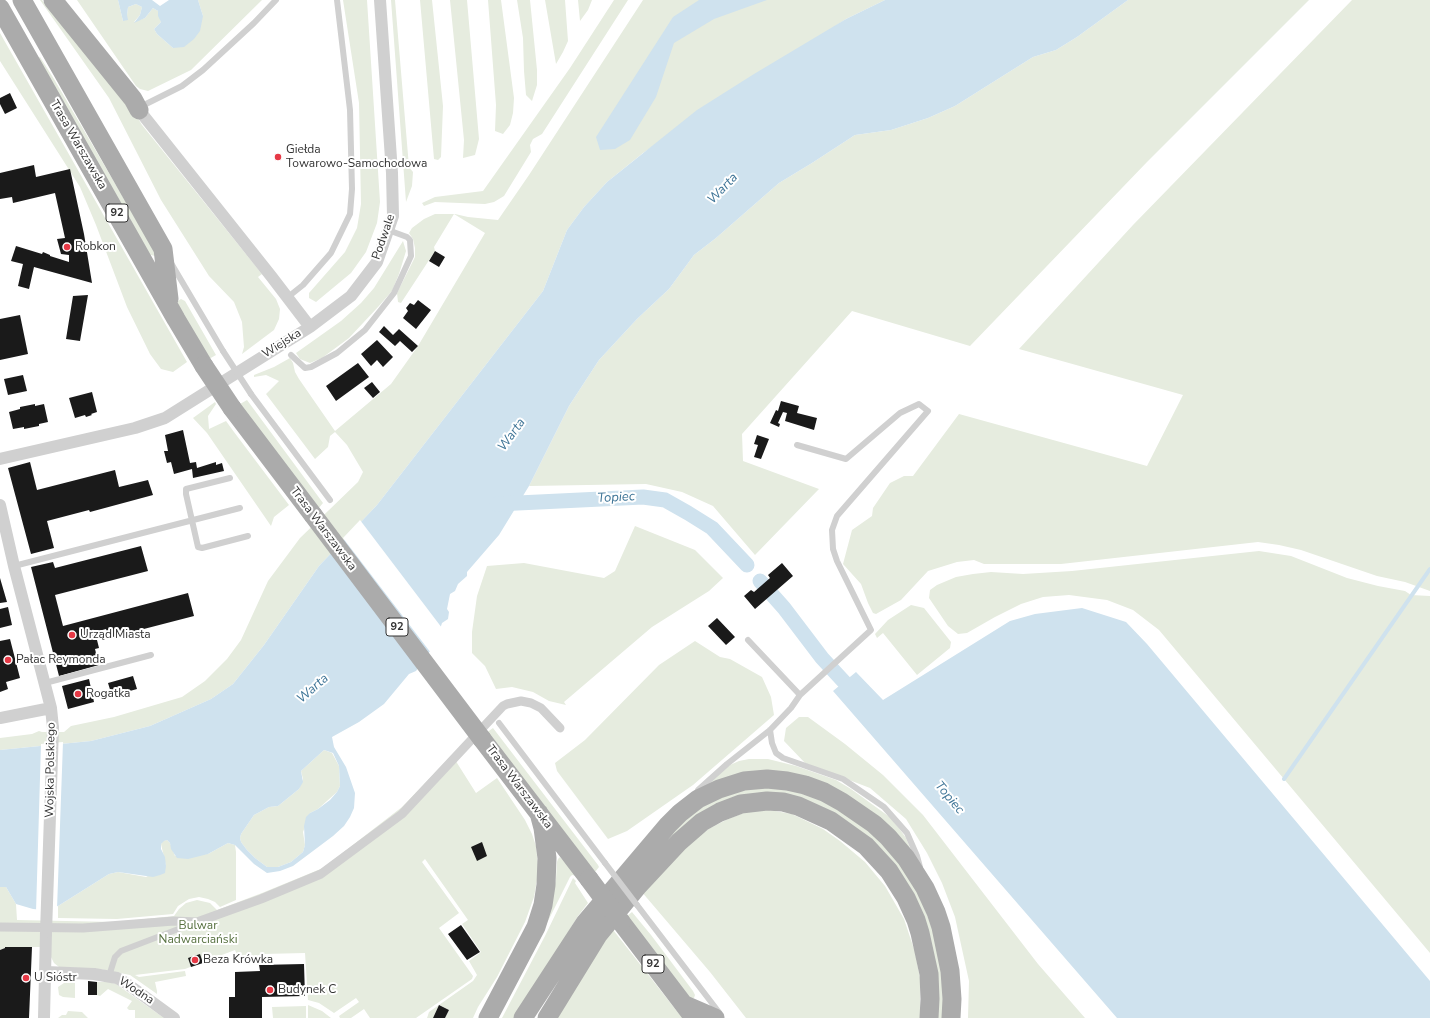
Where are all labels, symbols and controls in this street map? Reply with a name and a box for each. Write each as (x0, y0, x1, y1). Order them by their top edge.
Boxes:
street label: Trasa Warszawska (47, 98, 109, 192)
place label: Giełda Towarowo-Samochodowa (286, 143, 427, 171)
marker: Giełda Towarowo-Samochodowa (273, 152, 283, 162)
water label: Warta (705, 170, 741, 208)
road number: 92 (106, 204, 128, 222)
street label: Podwale (370, 212, 398, 262)
place label: Robkon (75, 240, 116, 254)
marker: Robkon (62, 242, 72, 252)
street label: Wiejska (260, 326, 304, 362)
water label: Warta (495, 415, 529, 455)
street label: Trasa Warszawska (287, 484, 359, 574)
water label: Topiec (597, 489, 635, 507)
road number: 92 (386, 618, 408, 636)
place label: Urząd Miasta (80, 628, 151, 642)
marker: Urząd Miasta (67, 630, 77, 640)
place label: Pałac Reymonda (16, 653, 106, 667)
marker: Pałac Reymonda (3, 655, 13, 665)
water label: Warta (294, 671, 332, 707)
place label: Rogatka (86, 687, 130, 701)
marker: Rogatka (73, 689, 83, 699)
street label: Wojska Polskiego (43, 722, 59, 818)
street label: Trasa Warszawska (483, 742, 555, 832)
water label: Topiec (931, 779, 967, 817)
park label: Bulwar Nadwarciański (159, 919, 237, 947)
place label: Beza Krówka (203, 953, 273, 967)
marker: Beza Krówka (190, 955, 200, 965)
road number: 92 (642, 955, 664, 973)
place label: U Sióstr (34, 971, 77, 985)
marker: U Sióstr (21, 973, 31, 983)
street label: Wodna (116, 974, 156, 1008)
place label: Budynek C (278, 983, 336, 997)
marker: Budynek C (265, 985, 275, 995)

